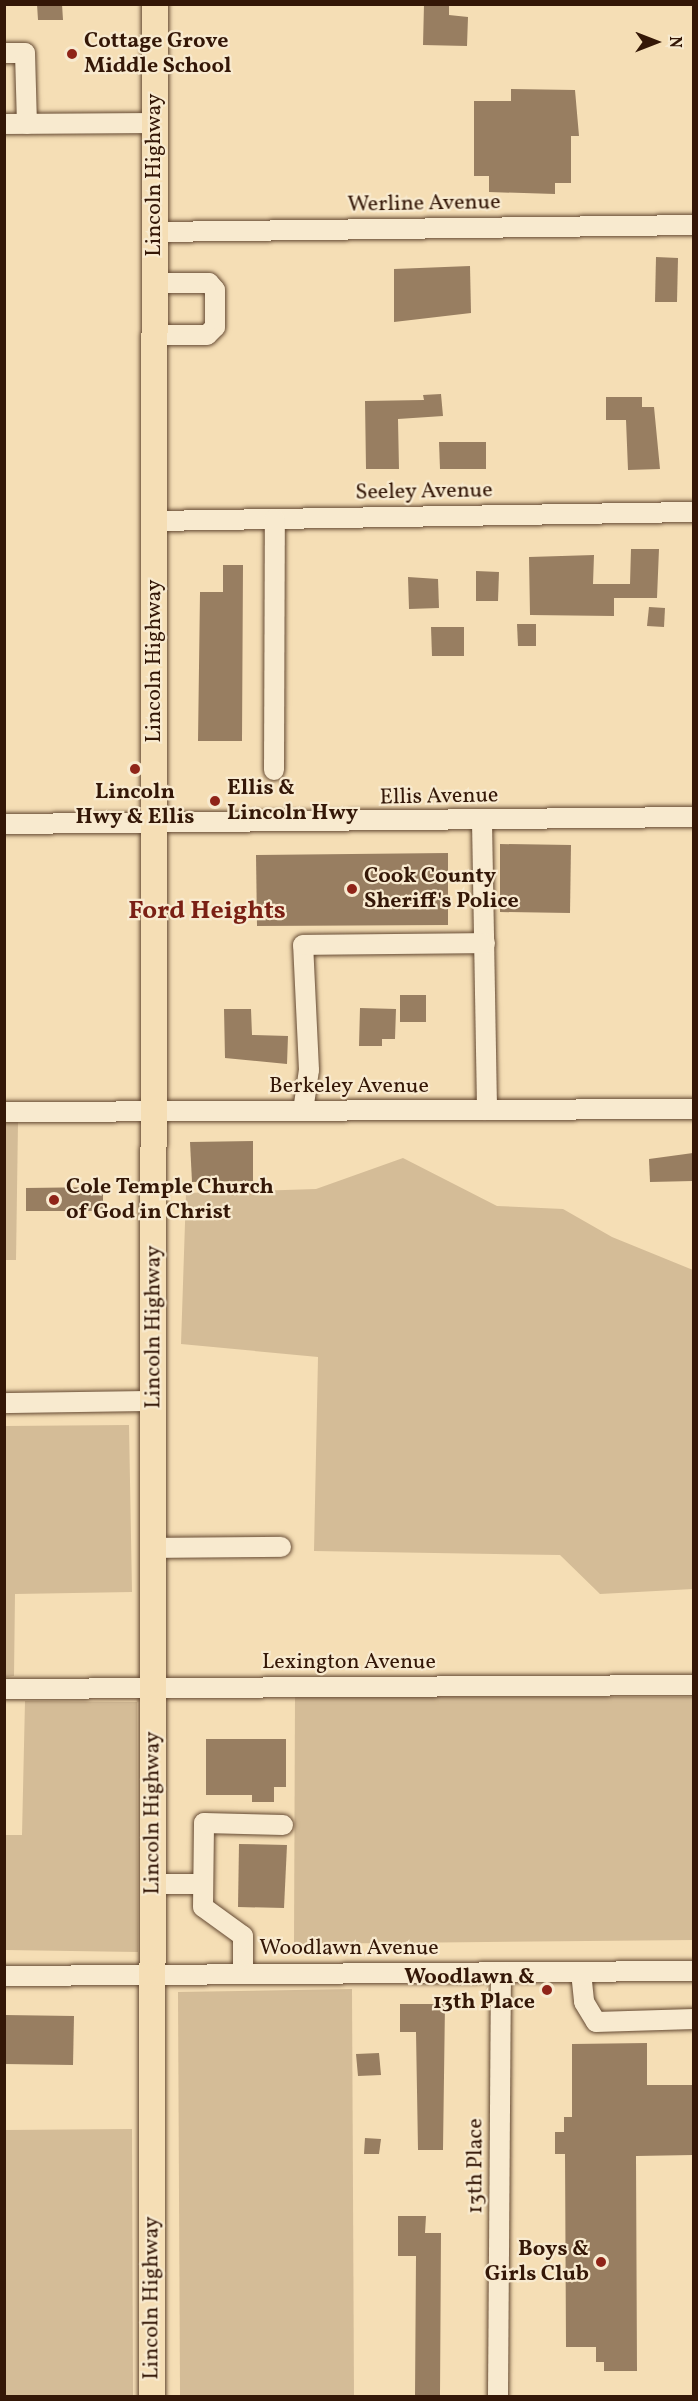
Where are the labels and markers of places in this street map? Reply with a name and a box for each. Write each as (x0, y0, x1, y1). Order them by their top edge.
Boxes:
place label: Cottage Grove Middle School (84, 28, 231, 80)
marker: Cottage Grove Middle School (65, 47, 79, 61)
marker: Lincoln Hwy & Ellis (128, 762, 142, 776)
place label: Ellis & Lincoln Hwy (227, 775, 358, 826)
place label: Lincoln Hwy & Ellis (75, 779, 195, 830)
marker: Ellis & Lincoln Hwy (208, 794, 222, 808)
place label: Cook County Sheriff's Police (364, 863, 519, 914)
marker: Cook County Sheriff's Police (345, 882, 359, 896)
place label: Cole Temple Church of God in Christ (66, 1174, 274, 1226)
marker: Cole Temple Church of God in Christ (47, 1193, 61, 1207)
place label: Woodlawn & 13th Place (404, 1964, 535, 2016)
marker: Woodlawn & 13th Place (540, 1983, 554, 1997)
place label: Boys & Girls Club (485, 2236, 589, 2288)
marker: Boys & Girls Club (594, 2255, 608, 2269)

